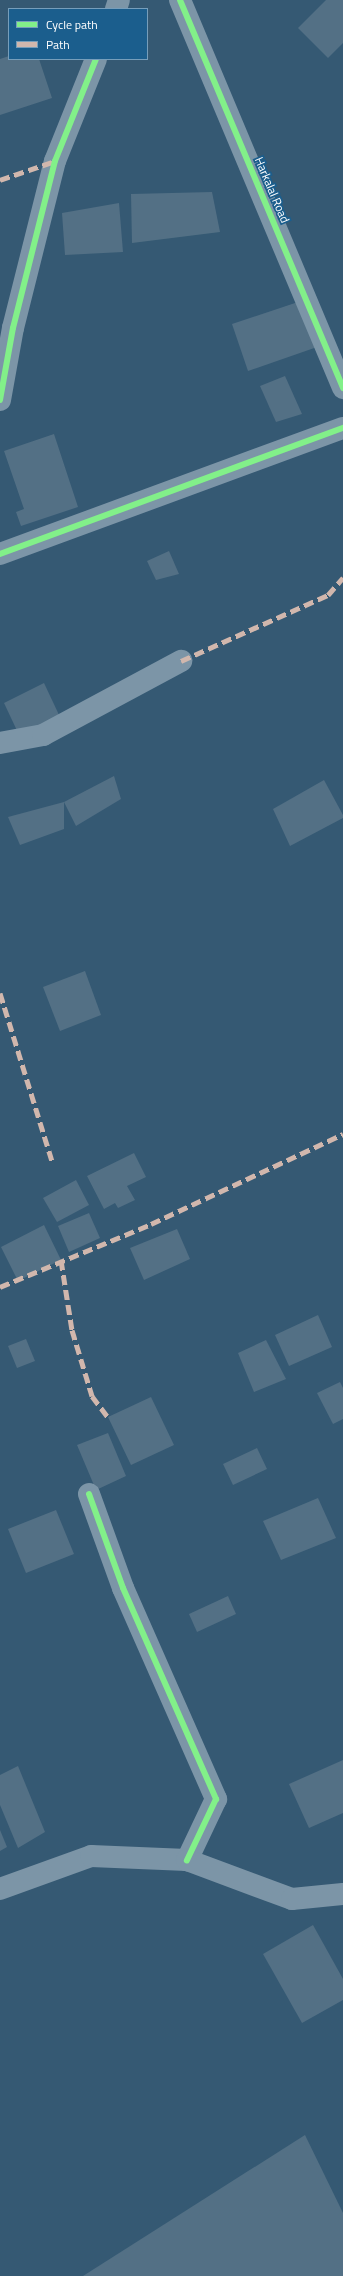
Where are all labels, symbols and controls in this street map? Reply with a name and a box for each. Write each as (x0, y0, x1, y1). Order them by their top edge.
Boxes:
legend (8, 8, 148, 60)
text: Cycle path (46, 15, 98, 34)
text: Path (46, 35, 70, 54)
street label: Harkalal Road (252, 155, 292, 225)

